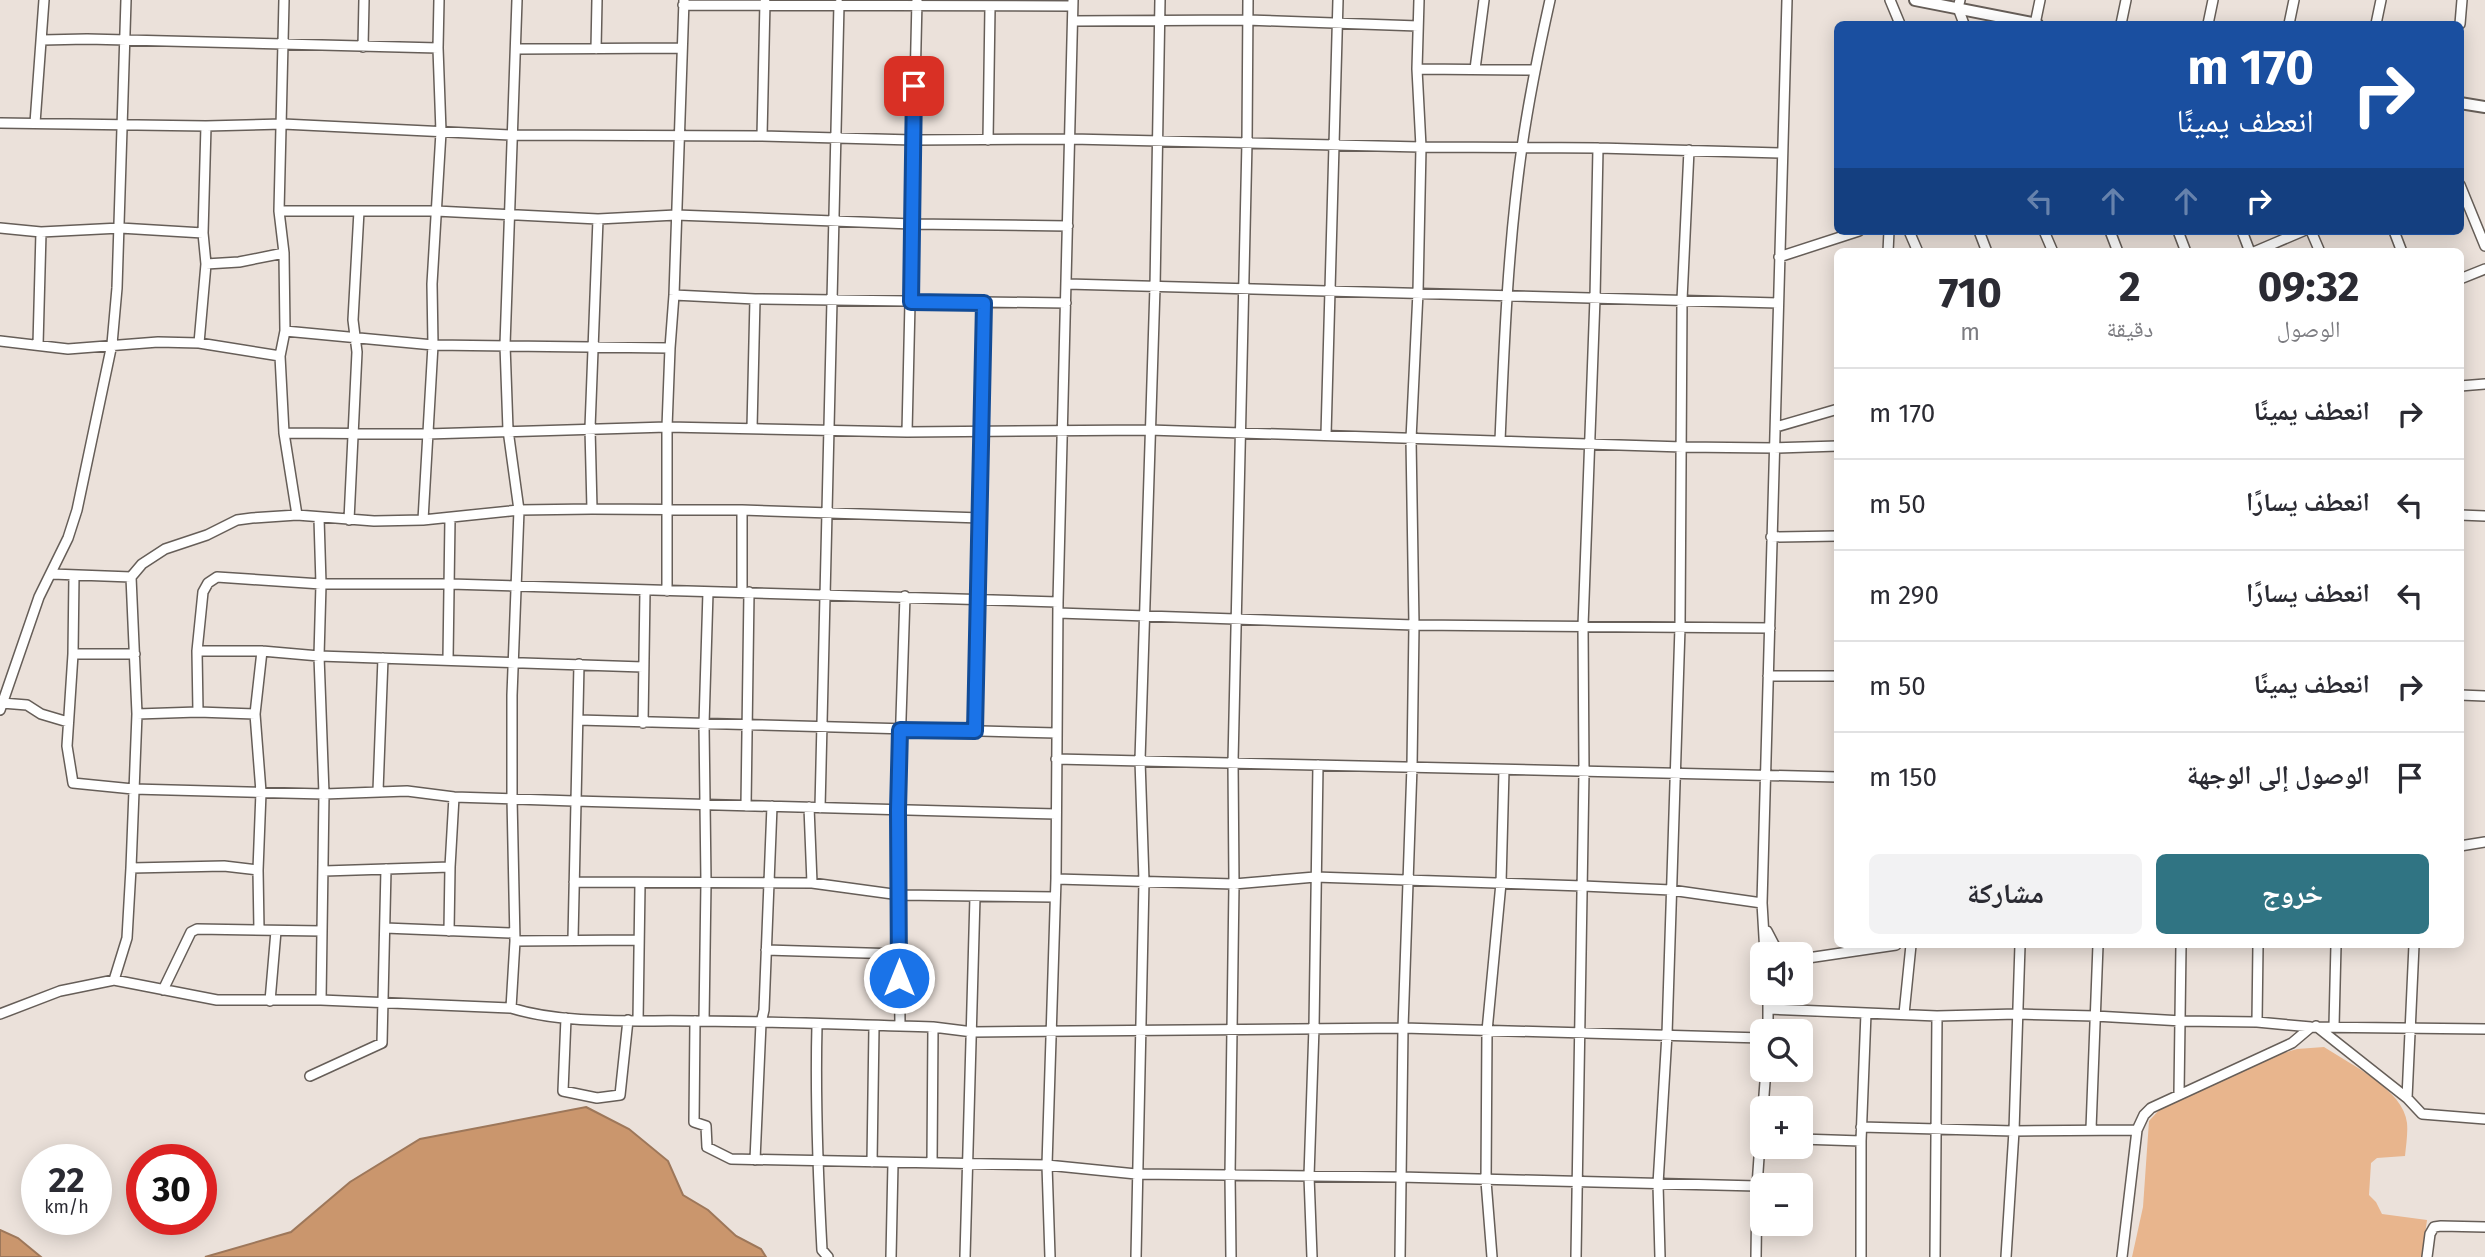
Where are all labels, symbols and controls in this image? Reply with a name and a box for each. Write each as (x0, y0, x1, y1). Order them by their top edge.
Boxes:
text: 170 m (2187, 38, 2314, 97)
icon: right (2338, 49, 2429, 140)
pin (884, 56, 944, 116)
icon: arrive (895, 67, 933, 105)
text: انعطف يمينًا (2176, 102, 2314, 140)
icon: left (2021, 182, 2059, 220)
icon: ahead (2094, 182, 2132, 220)
icon: ahead (2167, 182, 2205, 220)
icon: right (2240, 182, 2278, 220)
text: 2 (2119, 262, 2141, 312)
text: 09:32 (2258, 262, 2359, 312)
text: 710 (1939, 268, 2002, 318)
text: دقيقة (2106, 315, 2153, 343)
text: الوصول (2277, 315, 2340, 343)
text: m (1960, 318, 1980, 346)
icon: right (2391, 395, 2429, 433)
text: انعطف يمينًا (2254, 396, 2370, 427)
text: 170 m (1869, 398, 1935, 429)
icon: left (2391, 486, 2429, 524)
text: انعطف يسارًا (2246, 487, 2370, 518)
text: 50 m (1869, 489, 1926, 520)
icon: left (2391, 577, 2429, 615)
text: انعطف يسارًا (2246, 578, 2370, 609)
text: 290 m (1869, 580, 1939, 611)
icon: right (2391, 668, 2429, 706)
text: انعطف يمينًا (2254, 669, 2370, 700)
text: 50 m (1869, 671, 1926, 702)
icon: arrive (2391, 759, 2429, 797)
text: الوصول إلى الوجهة (2187, 760, 2370, 791)
text: 150 m (1869, 762, 1937, 793)
button: مشاركة (1869, 854, 2142, 934)
button: خروج (2156, 854, 2429, 934)
position arrow (862, 941, 936, 1015)
map controls (1750, 942, 1813, 1236)
button: sound (1750, 942, 1813, 1005)
button: search (1750, 1019, 1813, 1082)
button: + (1750, 1096, 1813, 1159)
speed limit sign: 30 (126, 1144, 217, 1235)
text: 22 (48, 1159, 85, 1201)
button: − (1750, 1173, 1813, 1236)
text: km/h (44, 1196, 89, 1218)

